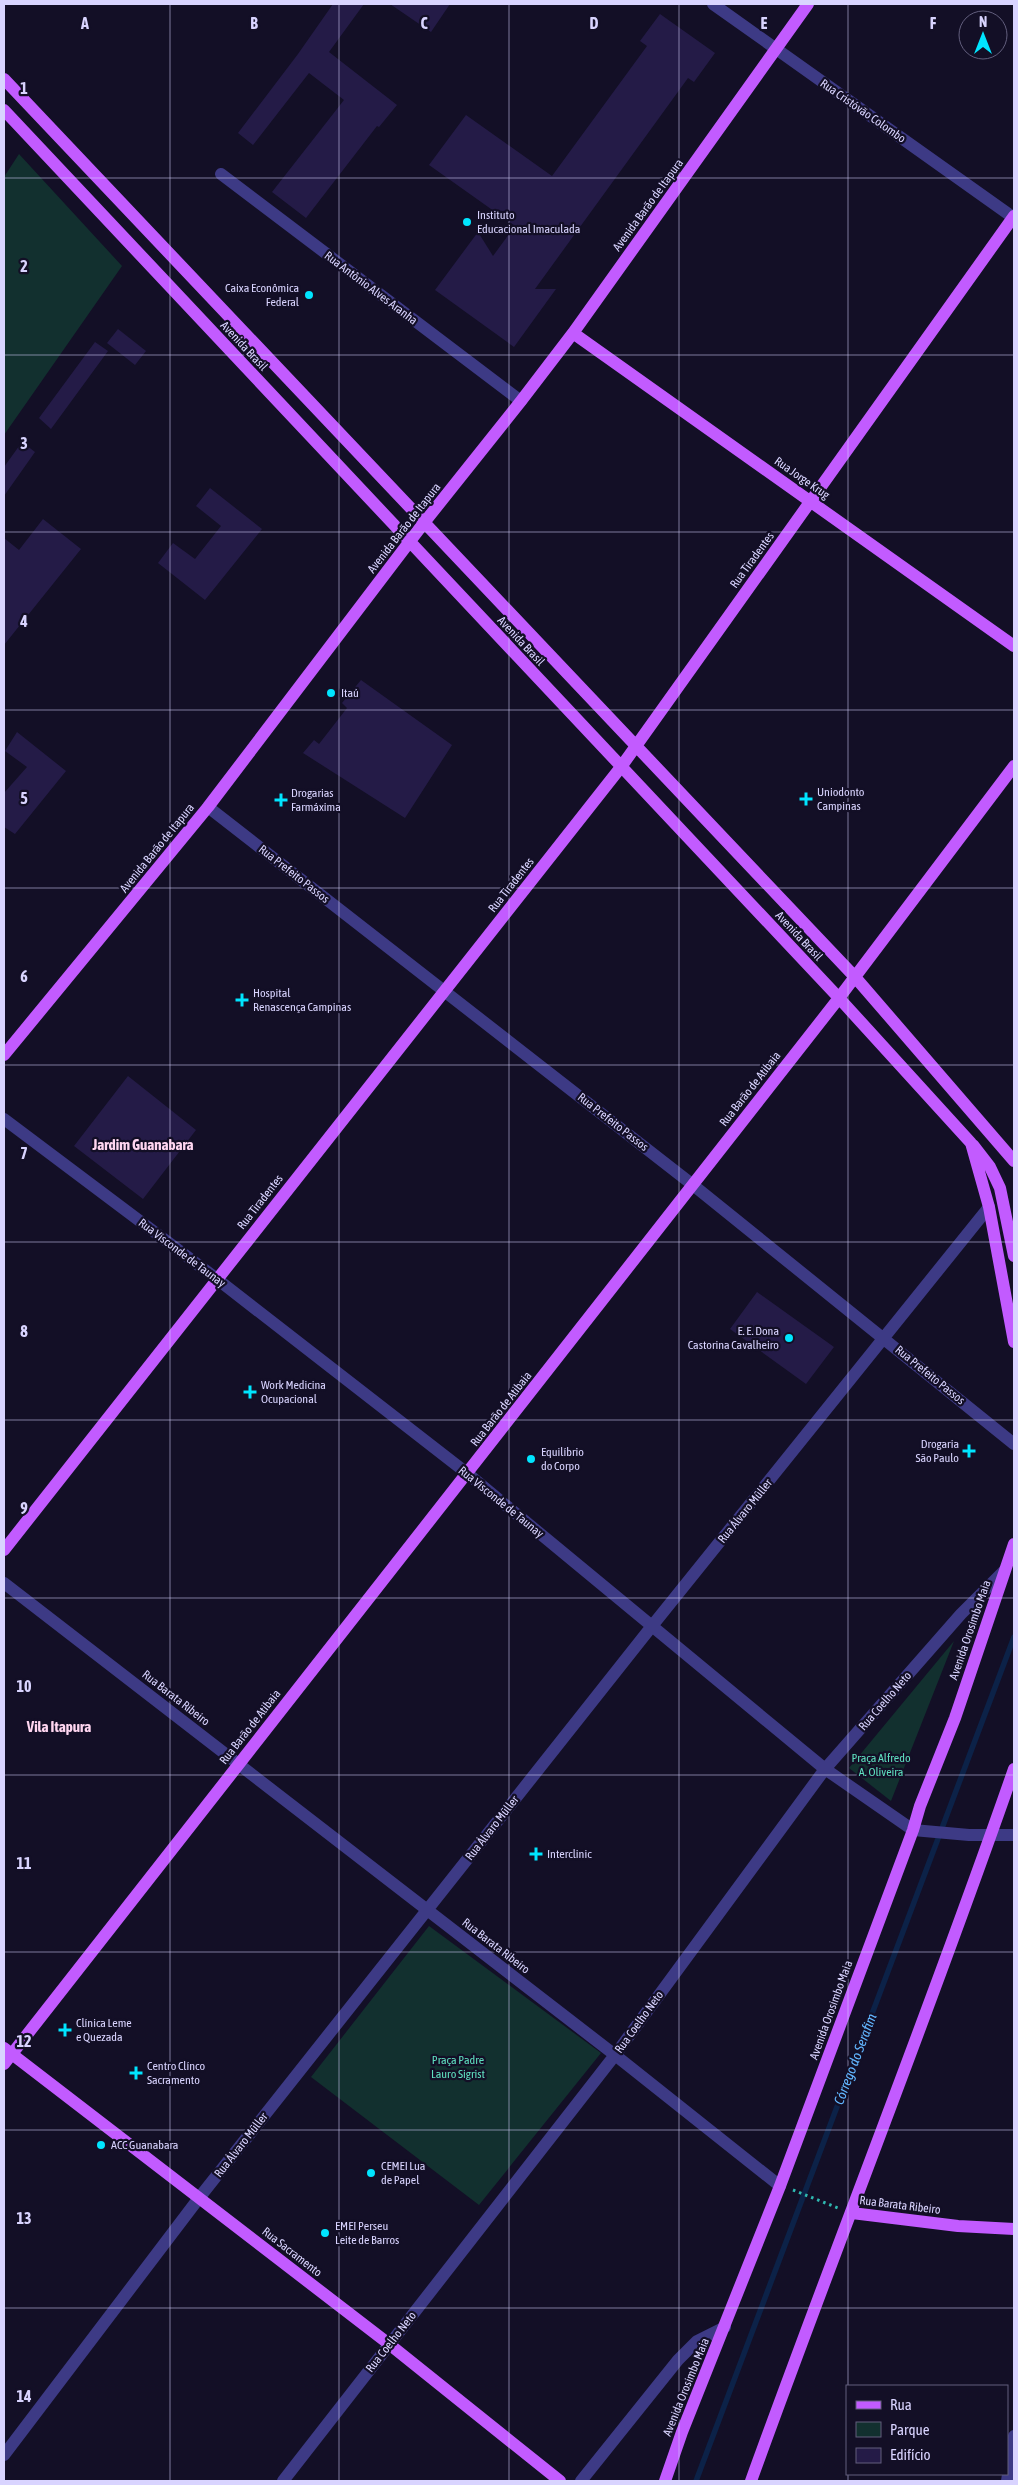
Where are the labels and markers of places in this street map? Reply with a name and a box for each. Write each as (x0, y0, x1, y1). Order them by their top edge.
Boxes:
place label: Instituto Educacional Imaculada (477, 208, 580, 236)
marker: Instituto Educacional Imaculada (461, 216, 473, 228)
place label: Caixa Econômica Federal (225, 281, 300, 309)
marker: Caixa Econômica Federal (303, 289, 315, 301)
place label: Itaú (341, 686, 359, 700)
marker: Itaú (325, 687, 337, 699)
place label: Uniodonto Campinas (817, 785, 865, 813)
place label: Drogarias Farmáxima (291, 786, 341, 814)
marker: Uniodonto Campinas (799, 792, 813, 806)
marker: Drogarias Farmáxima (275, 794, 287, 806)
place label: Hospital Renascença Campinas (253, 986, 351, 1014)
marker: Hospital Renascença Campinas (235, 993, 249, 1007)
place label: E. E. Dona Castorina Cavalheiro (688, 1324, 779, 1352)
marker: E. E. Dona Castorina Cavalheiro (783, 1332, 795, 1344)
place label: Work Medicina Ocupacional (261, 1378, 326, 1406)
marker: Work Medicina Ocupacional (243, 1385, 257, 1399)
place label: Drogaria São Paulo (915, 1437, 959, 1465)
place label: Equilíbrio do Corpo (541, 1445, 584, 1473)
marker: Drogaria São Paulo (963, 1445, 975, 1457)
marker: Equilíbrio do Corpo (525, 1453, 537, 1465)
marker: Interclinic (529, 1847, 543, 1861)
place label: Interclinic (547, 1847, 592, 1861)
place label: Clínica Leme e Quezada (76, 2016, 132, 2044)
marker: Clínica Leme e Quezada (58, 2023, 72, 2037)
place label: Centro Clínco Sacramento (147, 2059, 206, 2087)
marker: Centro Clínco Sacramento (129, 2066, 143, 2080)
place label: ACC Guanabara (111, 2138, 178, 2152)
marker: ACC Guanabara (95, 2139, 107, 2151)
place label: CEMEI Lua de Papel (381, 2159, 425, 2187)
marker: CEMEI Lua de Papel (365, 2167, 377, 2179)
place label: EMEI Perseu Leite de Barros (335, 2219, 399, 2247)
marker: EMEI Perseu Leite de Barros (319, 2227, 331, 2239)

